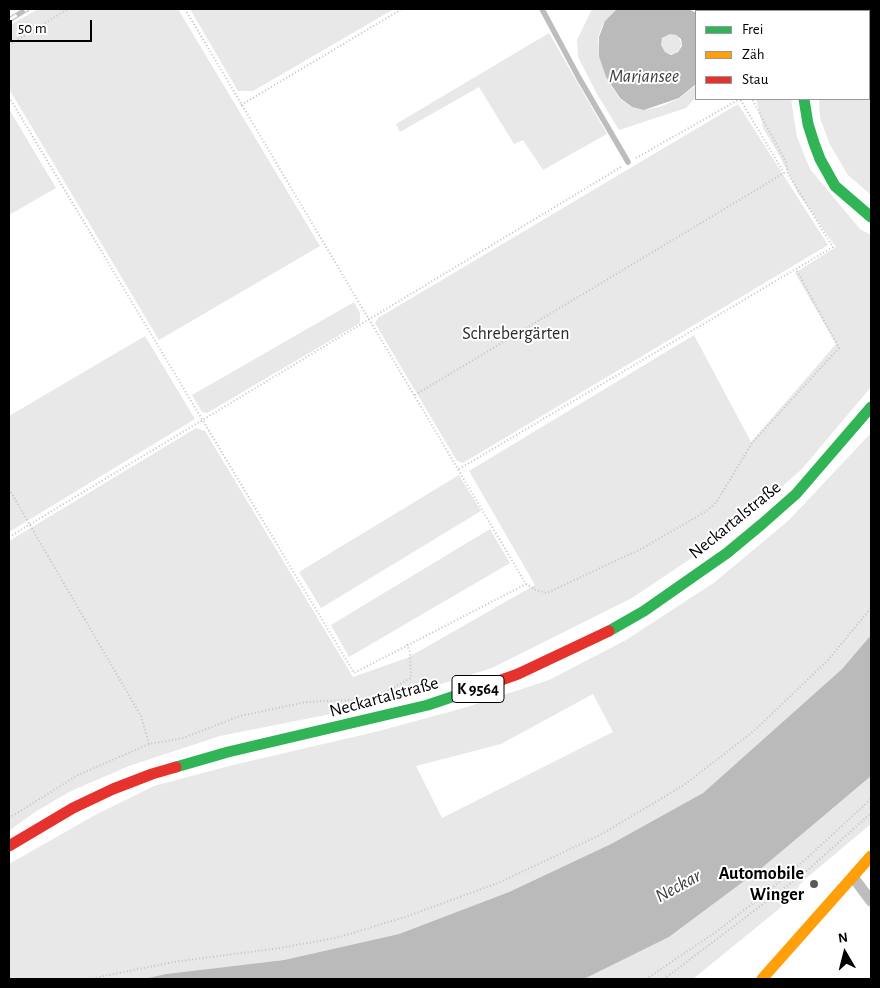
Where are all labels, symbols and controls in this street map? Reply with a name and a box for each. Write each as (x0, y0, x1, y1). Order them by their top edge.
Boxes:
scale bar (12, 10, 95, 42)
legend (695, 10, 870, 100)
text: 50 m (18, 21, 47, 36)
text: Frei (742, 22, 763, 37)
text: Zäh (742, 47, 765, 62)
water label: Mariansee (609, 65, 679, 87)
text: Stau (742, 72, 768, 87)
park label: Schrebergärten (462, 323, 570, 345)
street label: Neckartalstraße (685, 476, 785, 564)
street label: Neckartalstraße (327, 672, 441, 722)
road number: K 9564 (452, 676, 504, 702)
place label: Automobile Winger (719, 863, 804, 906)
water label: Neckar (651, 864, 705, 908)
marker: Automobile Winger (808, 878, 820, 890)
north arrow (820, 928, 870, 978)
text: N (837, 931, 849, 946)

